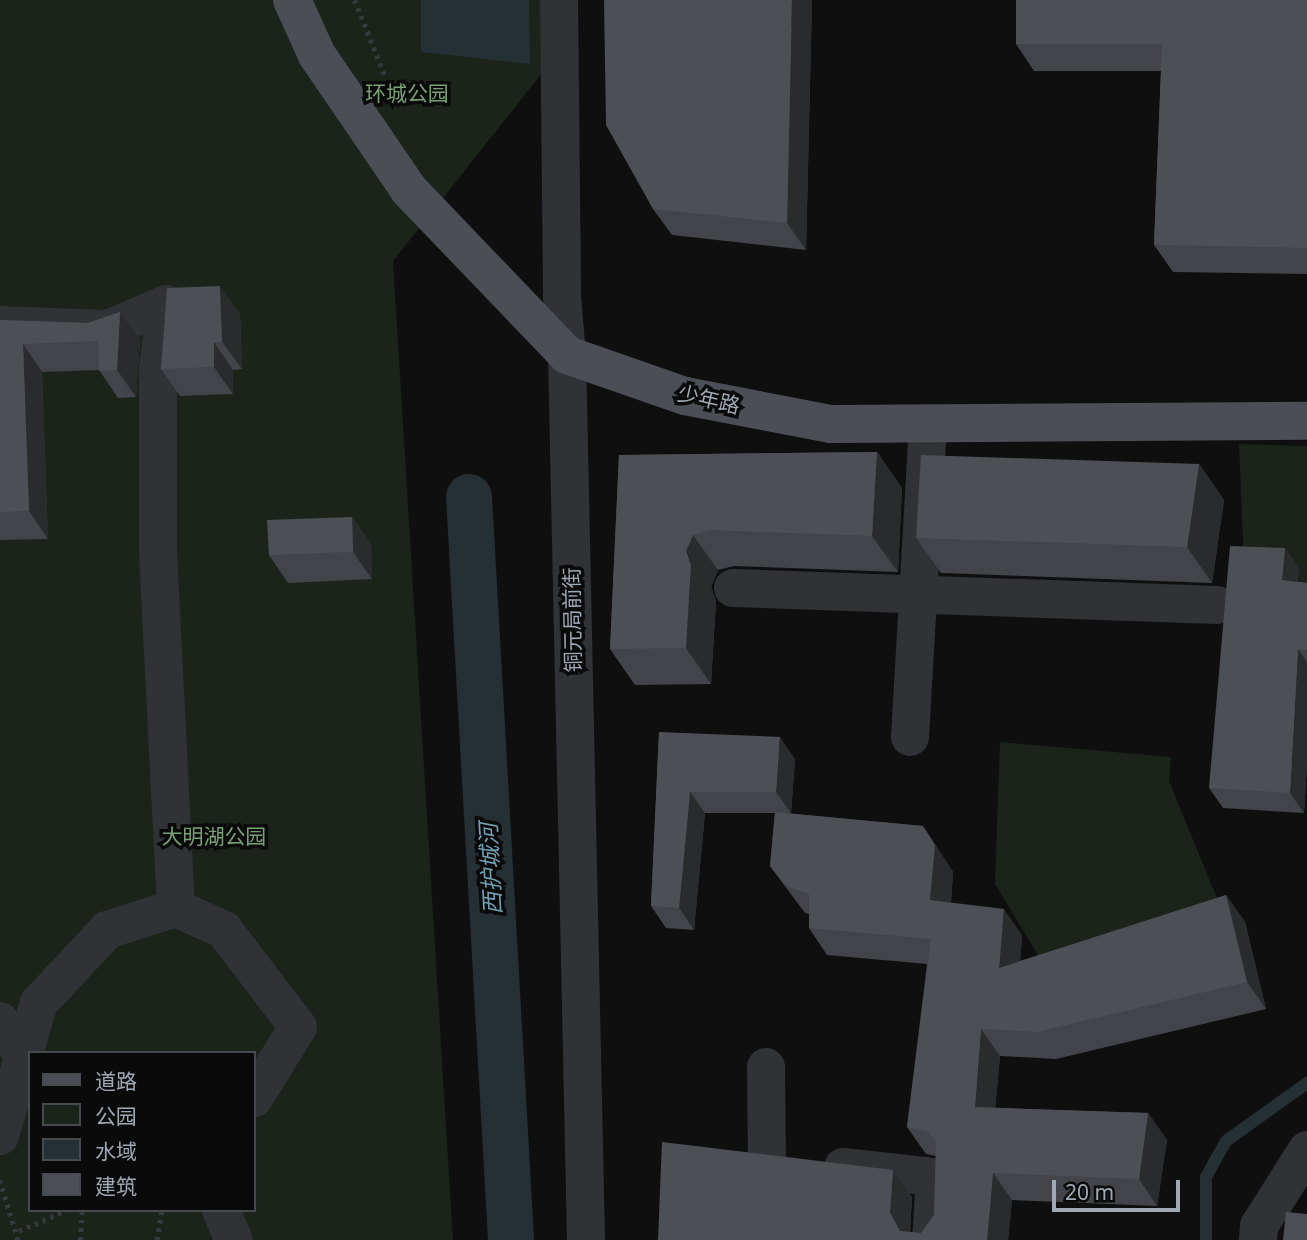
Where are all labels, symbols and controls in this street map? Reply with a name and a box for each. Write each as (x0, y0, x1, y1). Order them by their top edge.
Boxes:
park label: 环城公园 (365, 80, 449, 106)
street label: 少年路 (675, 380, 743, 418)
street label: 铜元局前街 (558, 567, 586, 673)
water label: 西护城河 (474, 822, 506, 916)
park label: 大明湖公园 (162, 823, 266, 849)
legend (28, 1051, 256, 1212)
text: 道路 (95, 1067, 137, 1095)
text: 公园 (95, 1102, 137, 1130)
text: 水域 (95, 1137, 137, 1165)
scale bar (1055, 1166, 1183, 1210)
text: 建筑 (95, 1172, 137, 1200)
text: 20 m (1065, 1178, 1114, 1206)

